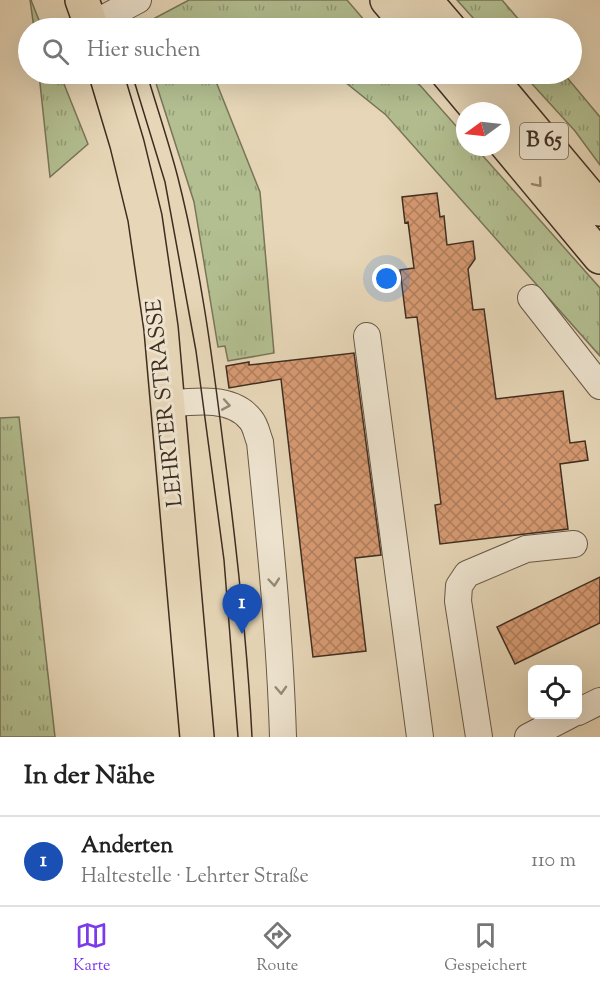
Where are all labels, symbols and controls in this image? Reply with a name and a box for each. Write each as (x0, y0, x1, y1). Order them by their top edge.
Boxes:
search box (18, 18, 582, 84)
icon: search (39, 35, 72, 68)
text: Hier suchen (87, 35, 201, 67)
north arrow (456, 102, 510, 156)
road number: B 65 (520, 123, 568, 159)
one-way arrow (531, 176, 542, 187)
your location (372, 264, 401, 293)
street label: LEHRTER STRASSE (139, 298, 193, 508)
one-way arrow (221, 398, 231, 411)
one-way arrow (267, 577, 280, 586)
pin: 1 (222, 584, 262, 634)
map controls (528, 665, 582, 719)
button: locate (528, 665, 582, 719)
one-way arrow (275, 686, 288, 695)
text: In der Nähe (24, 758, 155, 795)
text: Anderten (81, 831, 173, 863)
text: 1 (40, 847, 47, 876)
text: 110 m (531, 847, 576, 876)
text: Haltestelle · Lehrter Straße (81, 863, 309, 892)
tab: Karte (73, 919, 111, 978)
tab: Route (256, 919, 298, 978)
tab: Gespeichert (444, 919, 527, 978)

